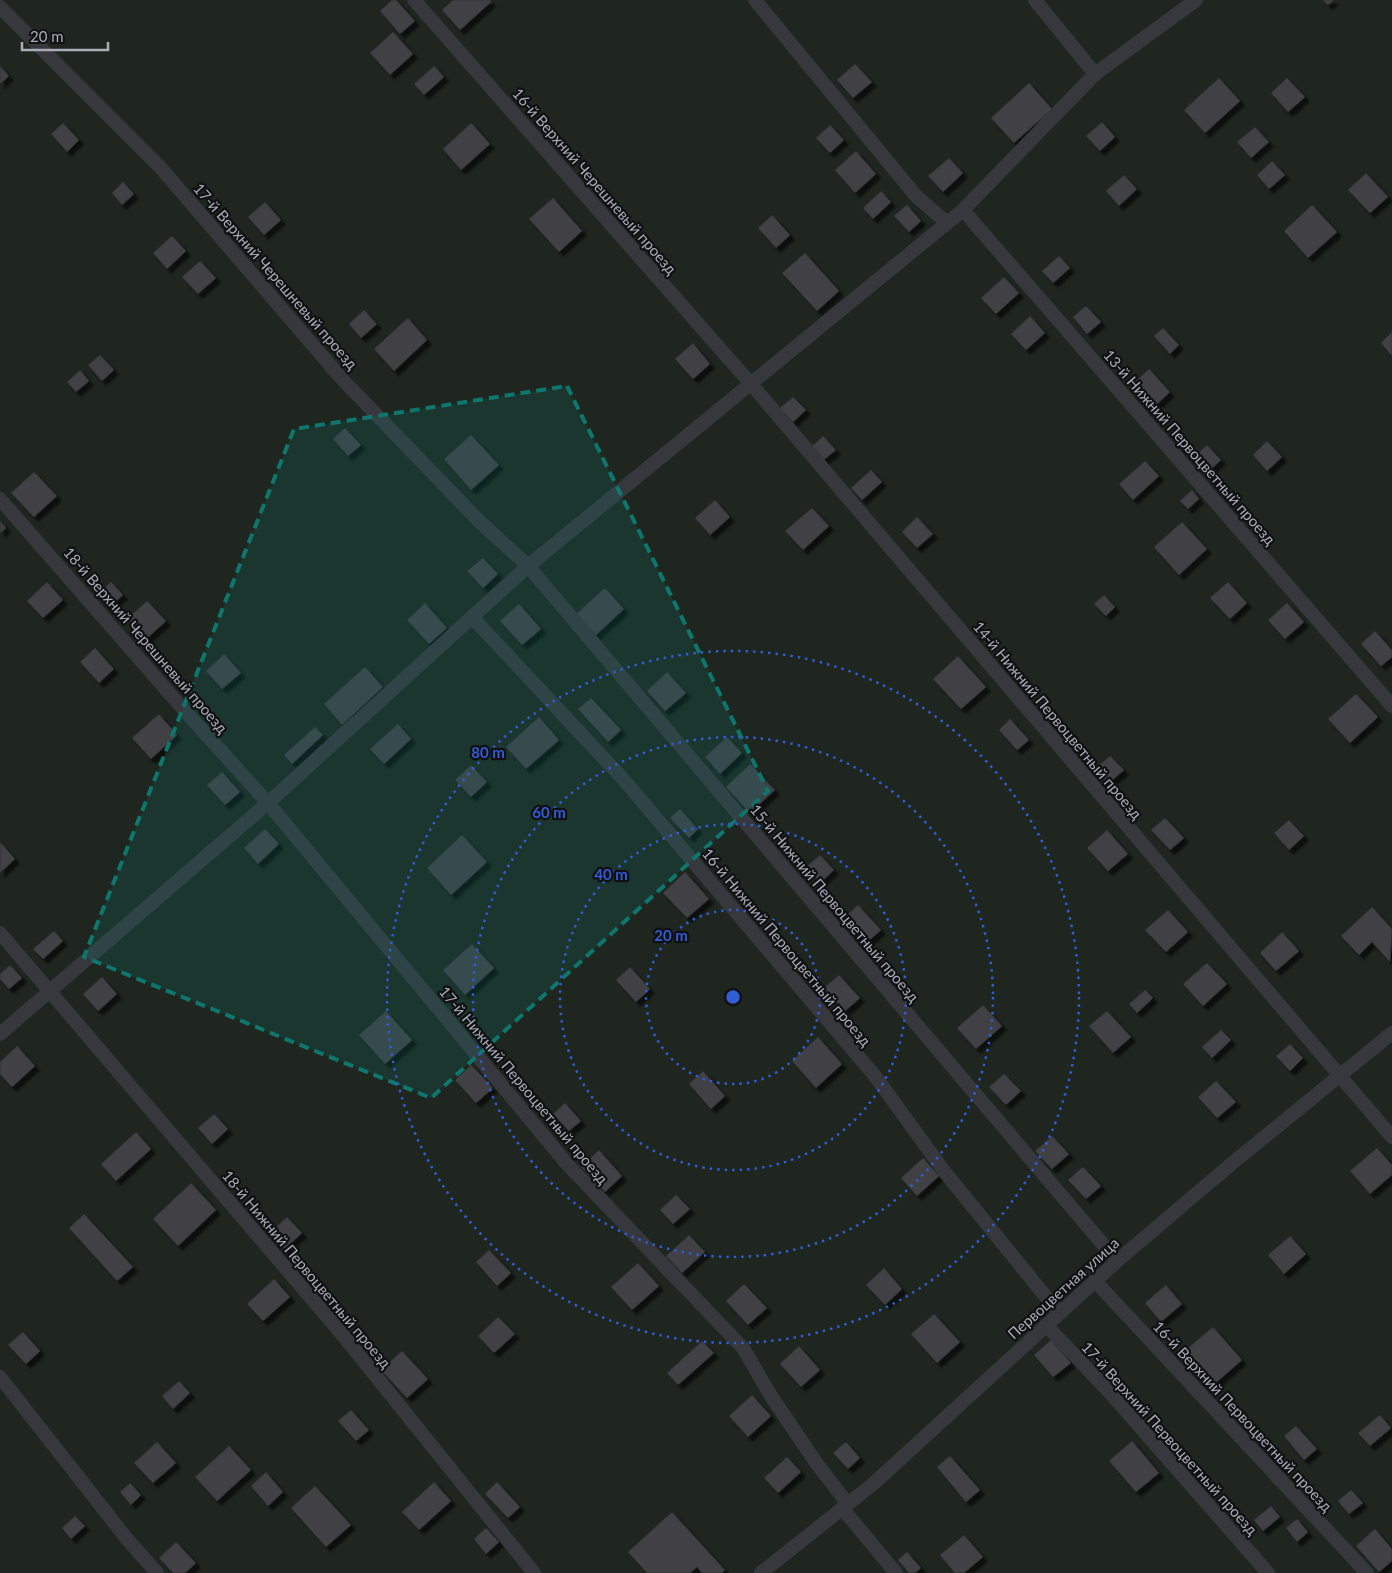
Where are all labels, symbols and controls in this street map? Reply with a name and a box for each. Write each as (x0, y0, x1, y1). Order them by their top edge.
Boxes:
scale bar (22, 20, 109, 52)
text: 20 m (30, 27, 64, 45)
street label: 16-й Верхний Черешневый проезд (509, 84, 681, 278)
street label: 17-й Верхний Черешневый проезд (190, 179, 362, 373)
street label: 13-й Нижний Первоцветный проезд (1100, 346, 1280, 548)
street label: 18-й Верхний Черешневый проезд (60, 543, 232, 737)
street label: 14-й Нижний Первоцветный проезд (970, 617, 1146, 823)
text: 80 m (471, 743, 505, 761)
street label: 15-й Нижний Первоцветный проезд (747, 800, 923, 1006)
text: 60 m (532, 803, 566, 821)
street label: 16-й Нижний Первоцветный проезд (699, 844, 875, 1050)
text: 40 m (594, 865, 628, 883)
text: 20 m (654, 926, 688, 944)
street label: 17-й Нижний Первоцветный проезд (436, 982, 612, 1188)
centre of rings (724, 988, 742, 1006)
street label: 18-й Нижний Первоцветный проезд (219, 1166, 395, 1372)
street label: Первоцветная улица (1004, 1233, 1122, 1343)
street label: 16-й Верхний Первоцветный проезд (1150, 1317, 1336, 1515)
street label: 17-й Верхний Первоцветный проезд (1078, 1338, 1262, 1538)

